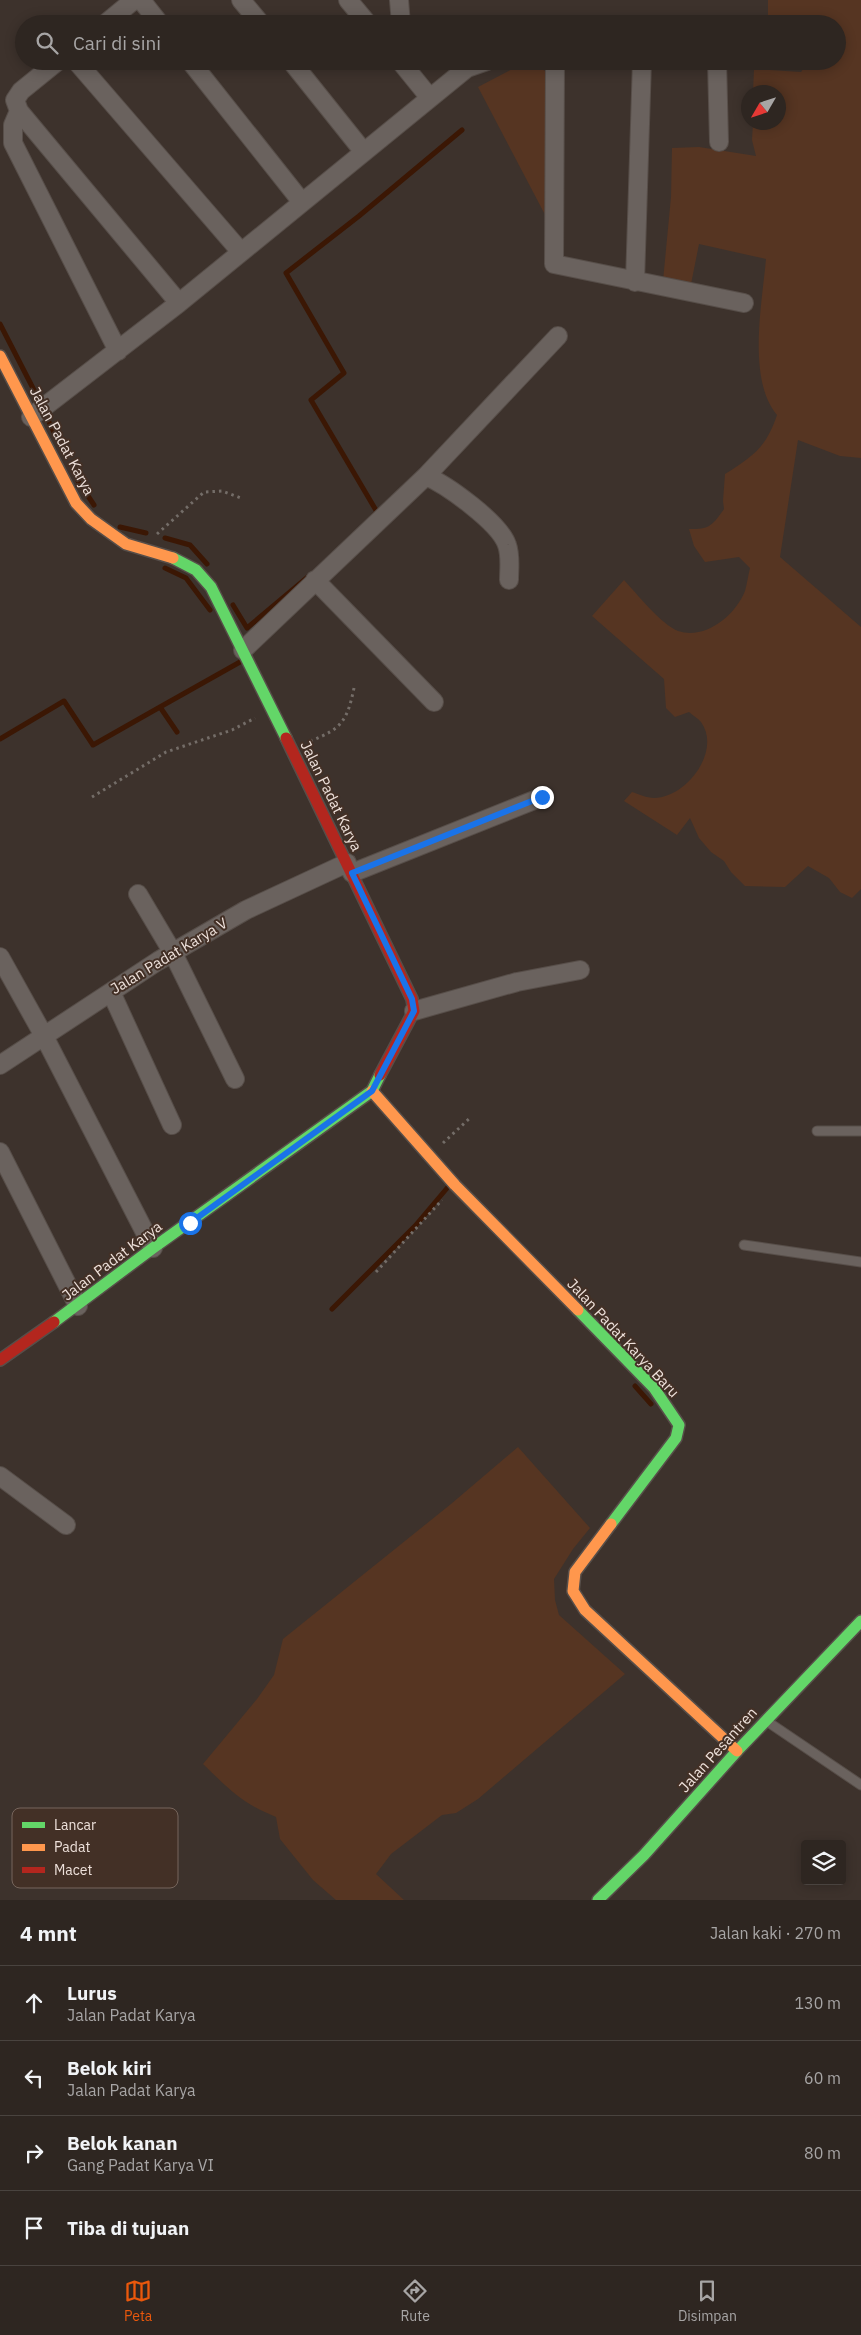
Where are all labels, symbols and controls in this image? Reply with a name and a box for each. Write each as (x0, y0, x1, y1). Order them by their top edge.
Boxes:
search box (15, 15, 846, 70)
icon: search (33, 29, 61, 57)
text: Cari di sini (73, 31, 161, 55)
north arrow (741, 85, 786, 130)
street label: Jalan Padat Karya (26, 383, 99, 498)
street label: Jalan Padat Karya (296, 737, 366, 854)
route end (531, 786, 554, 809)
street label: Jalan Padat Karya V (107, 913, 231, 998)
route start (179, 1212, 202, 1235)
street label: Jalan Padat Karya (58, 1217, 166, 1304)
street label: Jalan Padat Karya Baru (563, 1274, 683, 1401)
street label: Jalan Pesantren (674, 1703, 761, 1796)
legend (12, 1808, 178, 1888)
text: Lancar (54, 1816, 96, 1834)
text: Padat (54, 1838, 90, 1856)
map controls (801, 1840, 846, 1885)
button: layers (801, 1840, 846, 1885)
text: Macet (54, 1861, 92, 1879)
text: 4 mnt (20, 1919, 77, 1947)
text: Jalan kaki · 270 m (710, 1923, 841, 1943)
text: Lurus (67, 1981, 117, 2005)
icon: ahead (20, 1989, 48, 2017)
text: 130 m (794, 1993, 841, 2013)
text: Jalan Padat Karya (67, 2005, 196, 2025)
text: Belok kiri (67, 2056, 152, 2080)
icon: left (20, 2064, 48, 2092)
text: 60 m (804, 2068, 841, 2088)
text: Jalan Padat Karya (67, 2080, 196, 2100)
text: Belok kanan (67, 2131, 178, 2155)
icon: right (20, 2139, 48, 2167)
text: 80 m (804, 2143, 841, 2163)
text: Gang Padat Karya VI (67, 2155, 214, 2175)
icon: arrive (20, 2214, 48, 2242)
text: Tiba di tujuan (67, 2216, 189, 2240)
tab: Peta (124, 2277, 152, 2325)
tab: Rute (400, 2277, 430, 2325)
tab: Disimpan (678, 2277, 737, 2325)

